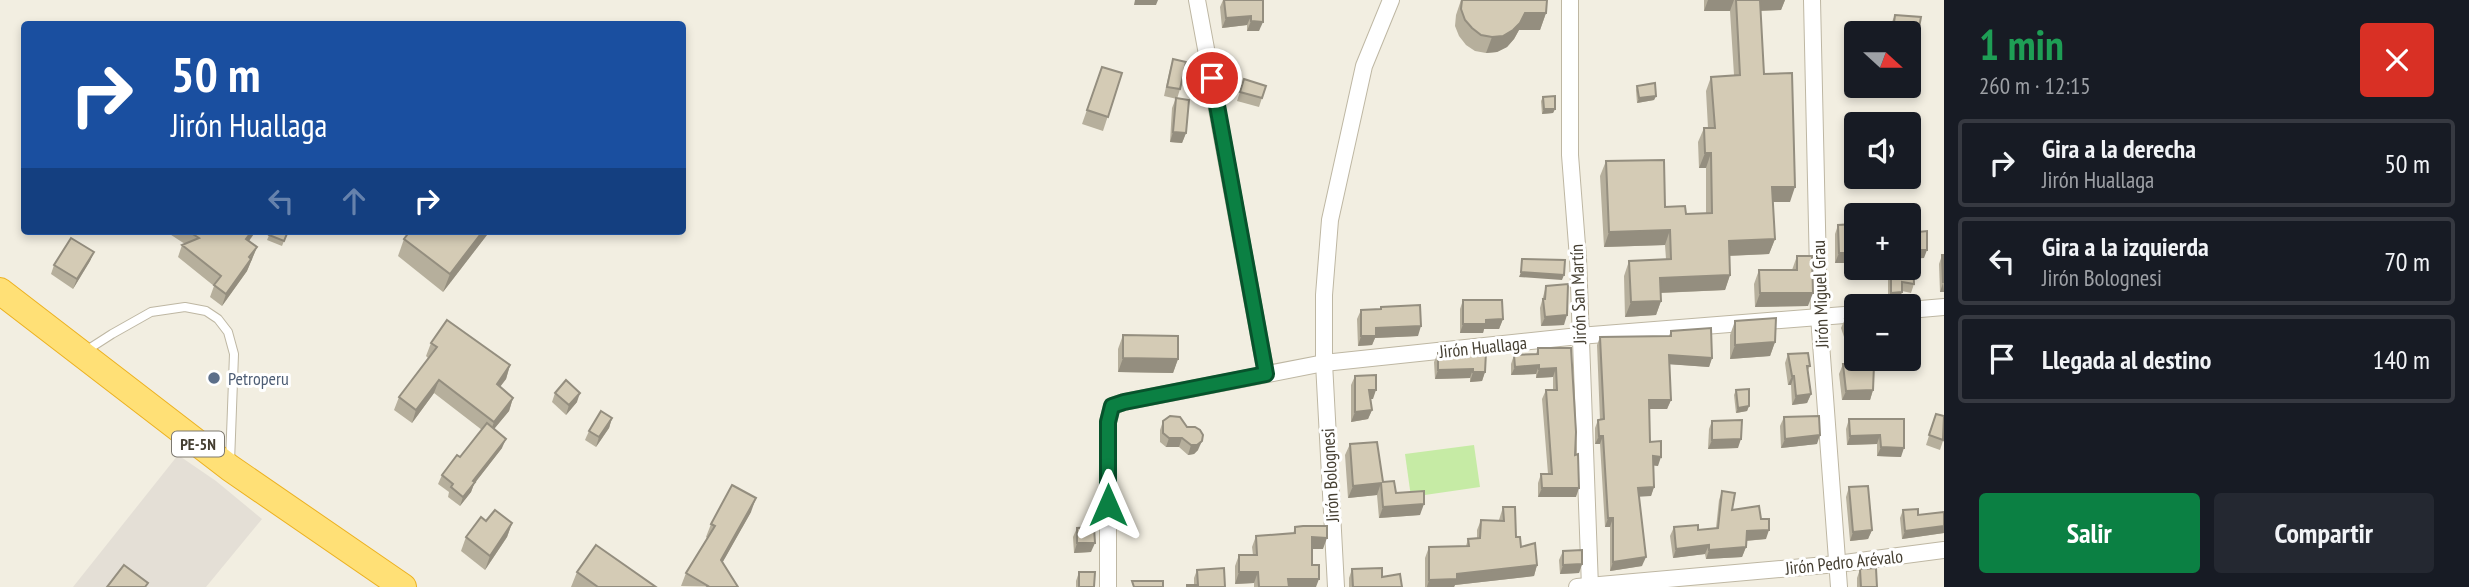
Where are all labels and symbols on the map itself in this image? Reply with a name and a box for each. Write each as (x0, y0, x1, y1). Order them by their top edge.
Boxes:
north arrow (1844, 21, 1922, 98)
pin (1182, 48, 1242, 108)
street label: Jirón Miguel Grau (1807, 240, 1833, 349)
street label: Jirón San Martín (1565, 244, 1591, 345)
street label: Jirón Huallaga (1437, 331, 1528, 363)
place label: Petroperu (228, 367, 289, 390)
marker: Petroperu (206, 370, 222, 386)
street label: Jirón Bolognesi (1316, 427, 1344, 524)
road number: PE-5N (172, 432, 224, 457)
position arrow (1071, 468, 1145, 542)
street label: Jirón Pedro Arévalo (1783, 544, 1904, 580)

